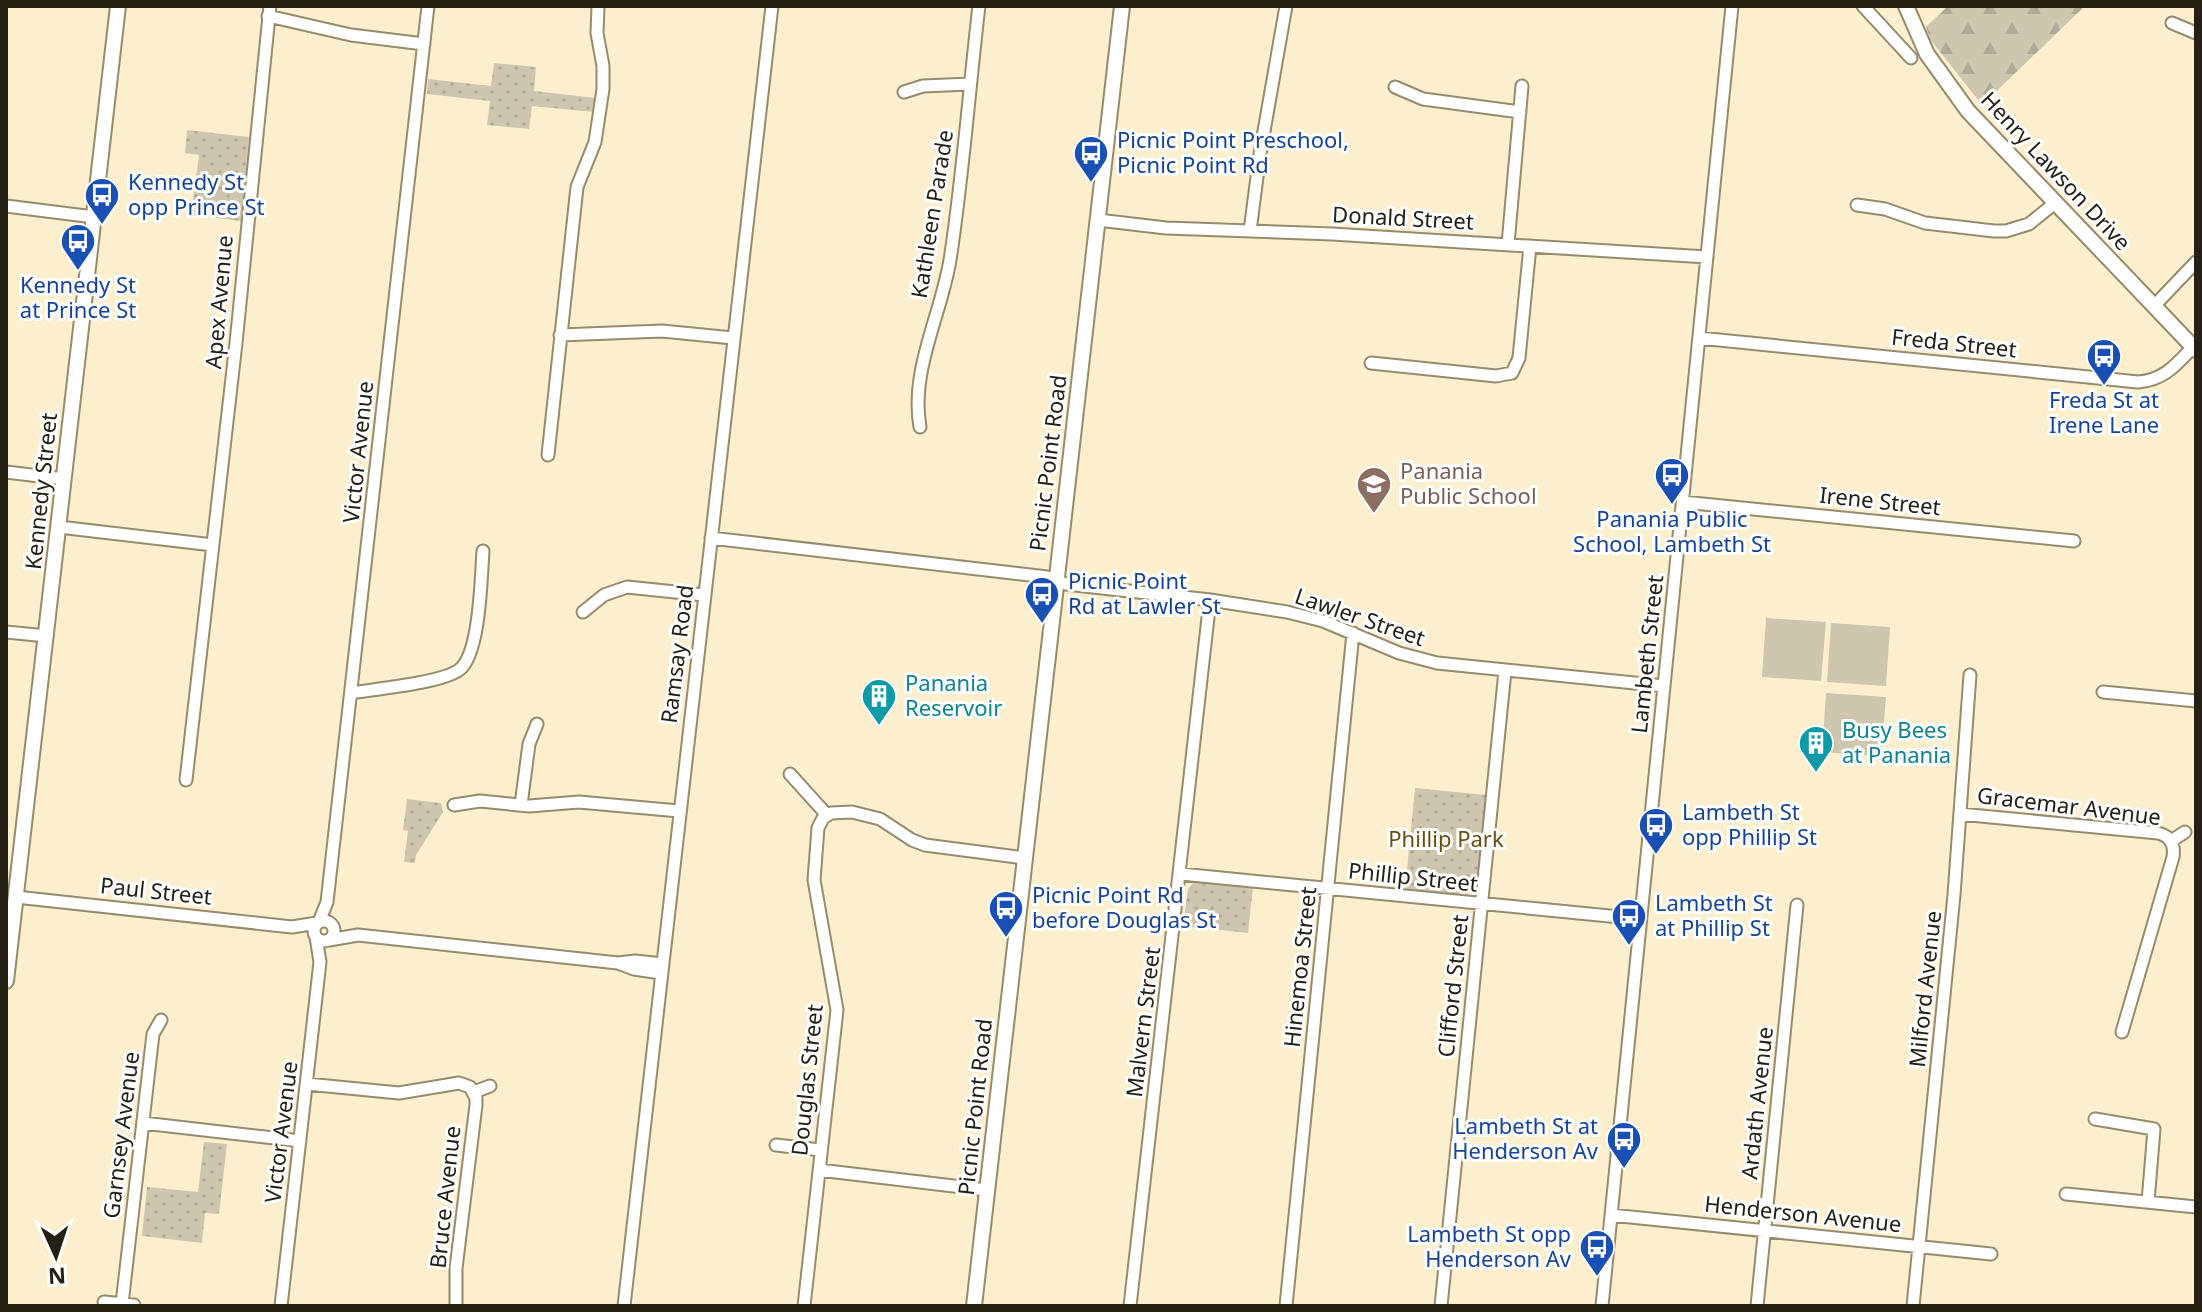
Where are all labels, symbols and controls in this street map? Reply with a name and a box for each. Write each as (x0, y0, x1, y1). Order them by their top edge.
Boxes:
street label: Henry Lawson Drive (1975, 84, 2138, 256)
place label: Picnic Point Preschool, Picnic Point Rd (1117, 124, 1349, 179)
street label: Kathleen Parade (903, 128, 959, 300)
bus stop icon: Picnic Point Preschool, Picnic Point Rd (1072, 134, 1110, 184)
place label: Kennedy St opp Prince St (128, 166, 265, 221)
bus stop icon: Kennedy St opp Prince St (83, 176, 121, 226)
street label: Donald Street (1332, 198, 1475, 236)
bus stop icon: Kennedy St at Prince St (59, 222, 97, 272)
street label: Apex Avenue (197, 234, 239, 370)
place label: Kennedy St at Prince St (20, 269, 136, 324)
street label: Freda Street (1890, 321, 2018, 363)
bus stop icon: Freda St at Irene Lane (2085, 337, 2123, 387)
street label: Picnic Point Road (1021, 373, 1073, 553)
street label: Victor Avenue (335, 379, 379, 524)
place label: Freda St at Irene Lane (2049, 384, 2159, 439)
street label: Kennedy Street (17, 411, 63, 571)
place label: Panania Public School (1400, 455, 1537, 510)
bus stop icon: Panania Public School, Lambeth St (1653, 456, 1691, 506)
school or university icon: Panania Public School (1355, 465, 1393, 515)
street label: Irene Street (1818, 479, 1942, 521)
place label: Panania Public School, Lambeth St (1573, 503, 1771, 558)
place label: Picnic Point Rd at Lawler St (1068, 565, 1221, 620)
street label: Lambeth Street (1623, 573, 1669, 735)
bus stop icon: Picnic Point Rd at Lawler St (1023, 575, 1061, 625)
street label: Lawler Street (1291, 580, 1429, 652)
street label: Ramsay Road (653, 583, 699, 725)
place label: Panania Reservoir (905, 667, 1002, 722)
building icon: Panania Reservoir (860, 677, 898, 727)
place label: Busy Bees at Panania (1842, 714, 1951, 769)
building icon: Busy Bees at Panania (1797, 724, 1835, 774)
street label: Gracemar Avenue (1976, 779, 2163, 831)
place label: Lambeth St opp Phillip St (1682, 796, 1817, 851)
bus stop icon: Lambeth St opp Phillip St (1637, 806, 1675, 856)
park label: Phillip Park (1388, 823, 1504, 853)
street label: Phillip Street (1347, 854, 1480, 898)
street label: Paul Street (99, 869, 213, 911)
place label: Picnic Point Rd before Douglas St (1032, 879, 1216, 934)
street label: Hinemoa Street (1276, 885, 1322, 1049)
place label: Lambeth St at Phillip St (1655, 887, 1773, 942)
bus stop icon: Picnic Point Rd before Douglas St (987, 889, 1025, 939)
bus stop icon: Lambeth St at Phillip St (1610, 897, 1648, 947)
street label: Milford Avenue (1901, 909, 1947, 1069)
street label: Clifford Street (1430, 913, 1474, 1059)
street label: Malvern Street (1118, 945, 1166, 1099)
street label: Douglas Street (783, 1003, 829, 1157)
street label: Picnic Point Road (950, 1017, 998, 1197)
street label: Ardath Avenue (1733, 1025, 1779, 1181)
street label: Garnsey Avenue (95, 1050, 145, 1220)
street label: Victor Avenue (256, 1059, 304, 1205)
place label: Lambeth St at Henderson Av (1452, 1110, 1599, 1165)
bus stop icon: Lambeth St at Henderson Av (1605, 1120, 1643, 1170)
street label: Bruce Avenue (422, 1124, 466, 1270)
street label: Henderson Avenue (1703, 1188, 1903, 1238)
north arrow (16, 1216, 96, 1296)
place label: Lambeth St opp Henderson Av (1407, 1218, 1572, 1273)
bus stop icon: Lambeth St opp Henderson Av (1578, 1228, 1616, 1278)
text: N (47, 1262, 67, 1292)

